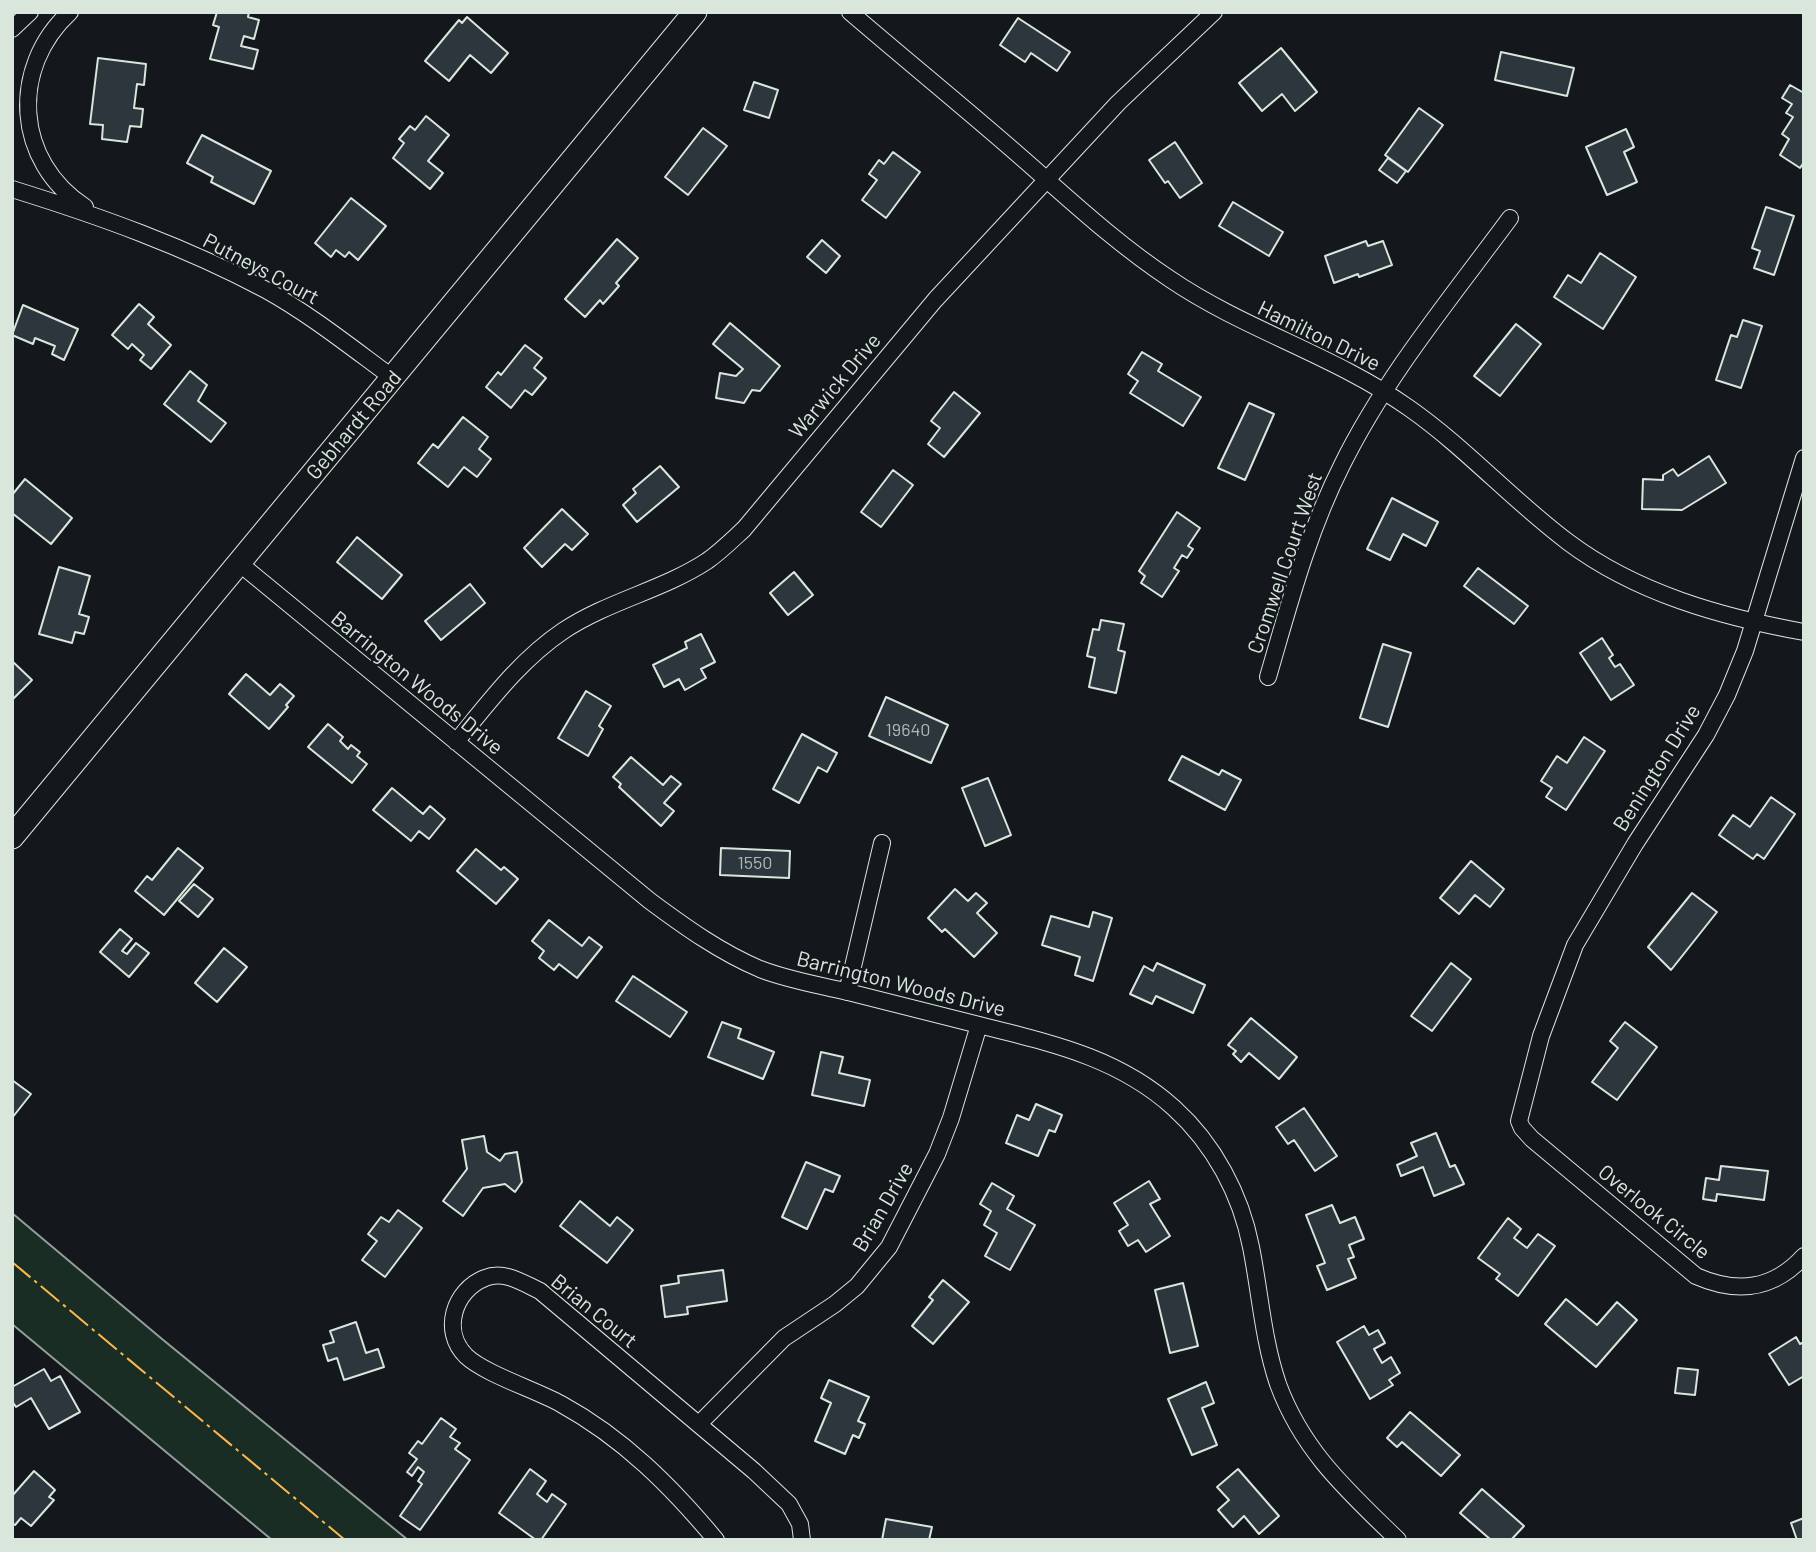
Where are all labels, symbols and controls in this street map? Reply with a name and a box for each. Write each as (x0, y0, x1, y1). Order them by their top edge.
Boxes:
street label: Putneys Court (199, 228, 323, 310)
street label: Hamilton Drive (1254, 296, 1384, 376)
street label: Warwick Drive (784, 328, 886, 444)
street label: Gebhardt Road (301, 365, 407, 485)
street label: Cromwell Court West (1242, 469, 1328, 657)
street label: Barrington Woods Drive (326, 606, 508, 760)
street label: Benington Drive (1608, 700, 1706, 836)
house number: 19640 (885, 719, 931, 741)
house number: 1550 (738, 852, 772, 874)
street label: Barrington Woods Drive (794, 946, 1008, 1022)
street label: Brian Drive (847, 1158, 919, 1256)
street label: Overlook Circle (1593, 1159, 1715, 1265)
street label: Brian Court (546, 1269, 642, 1353)

